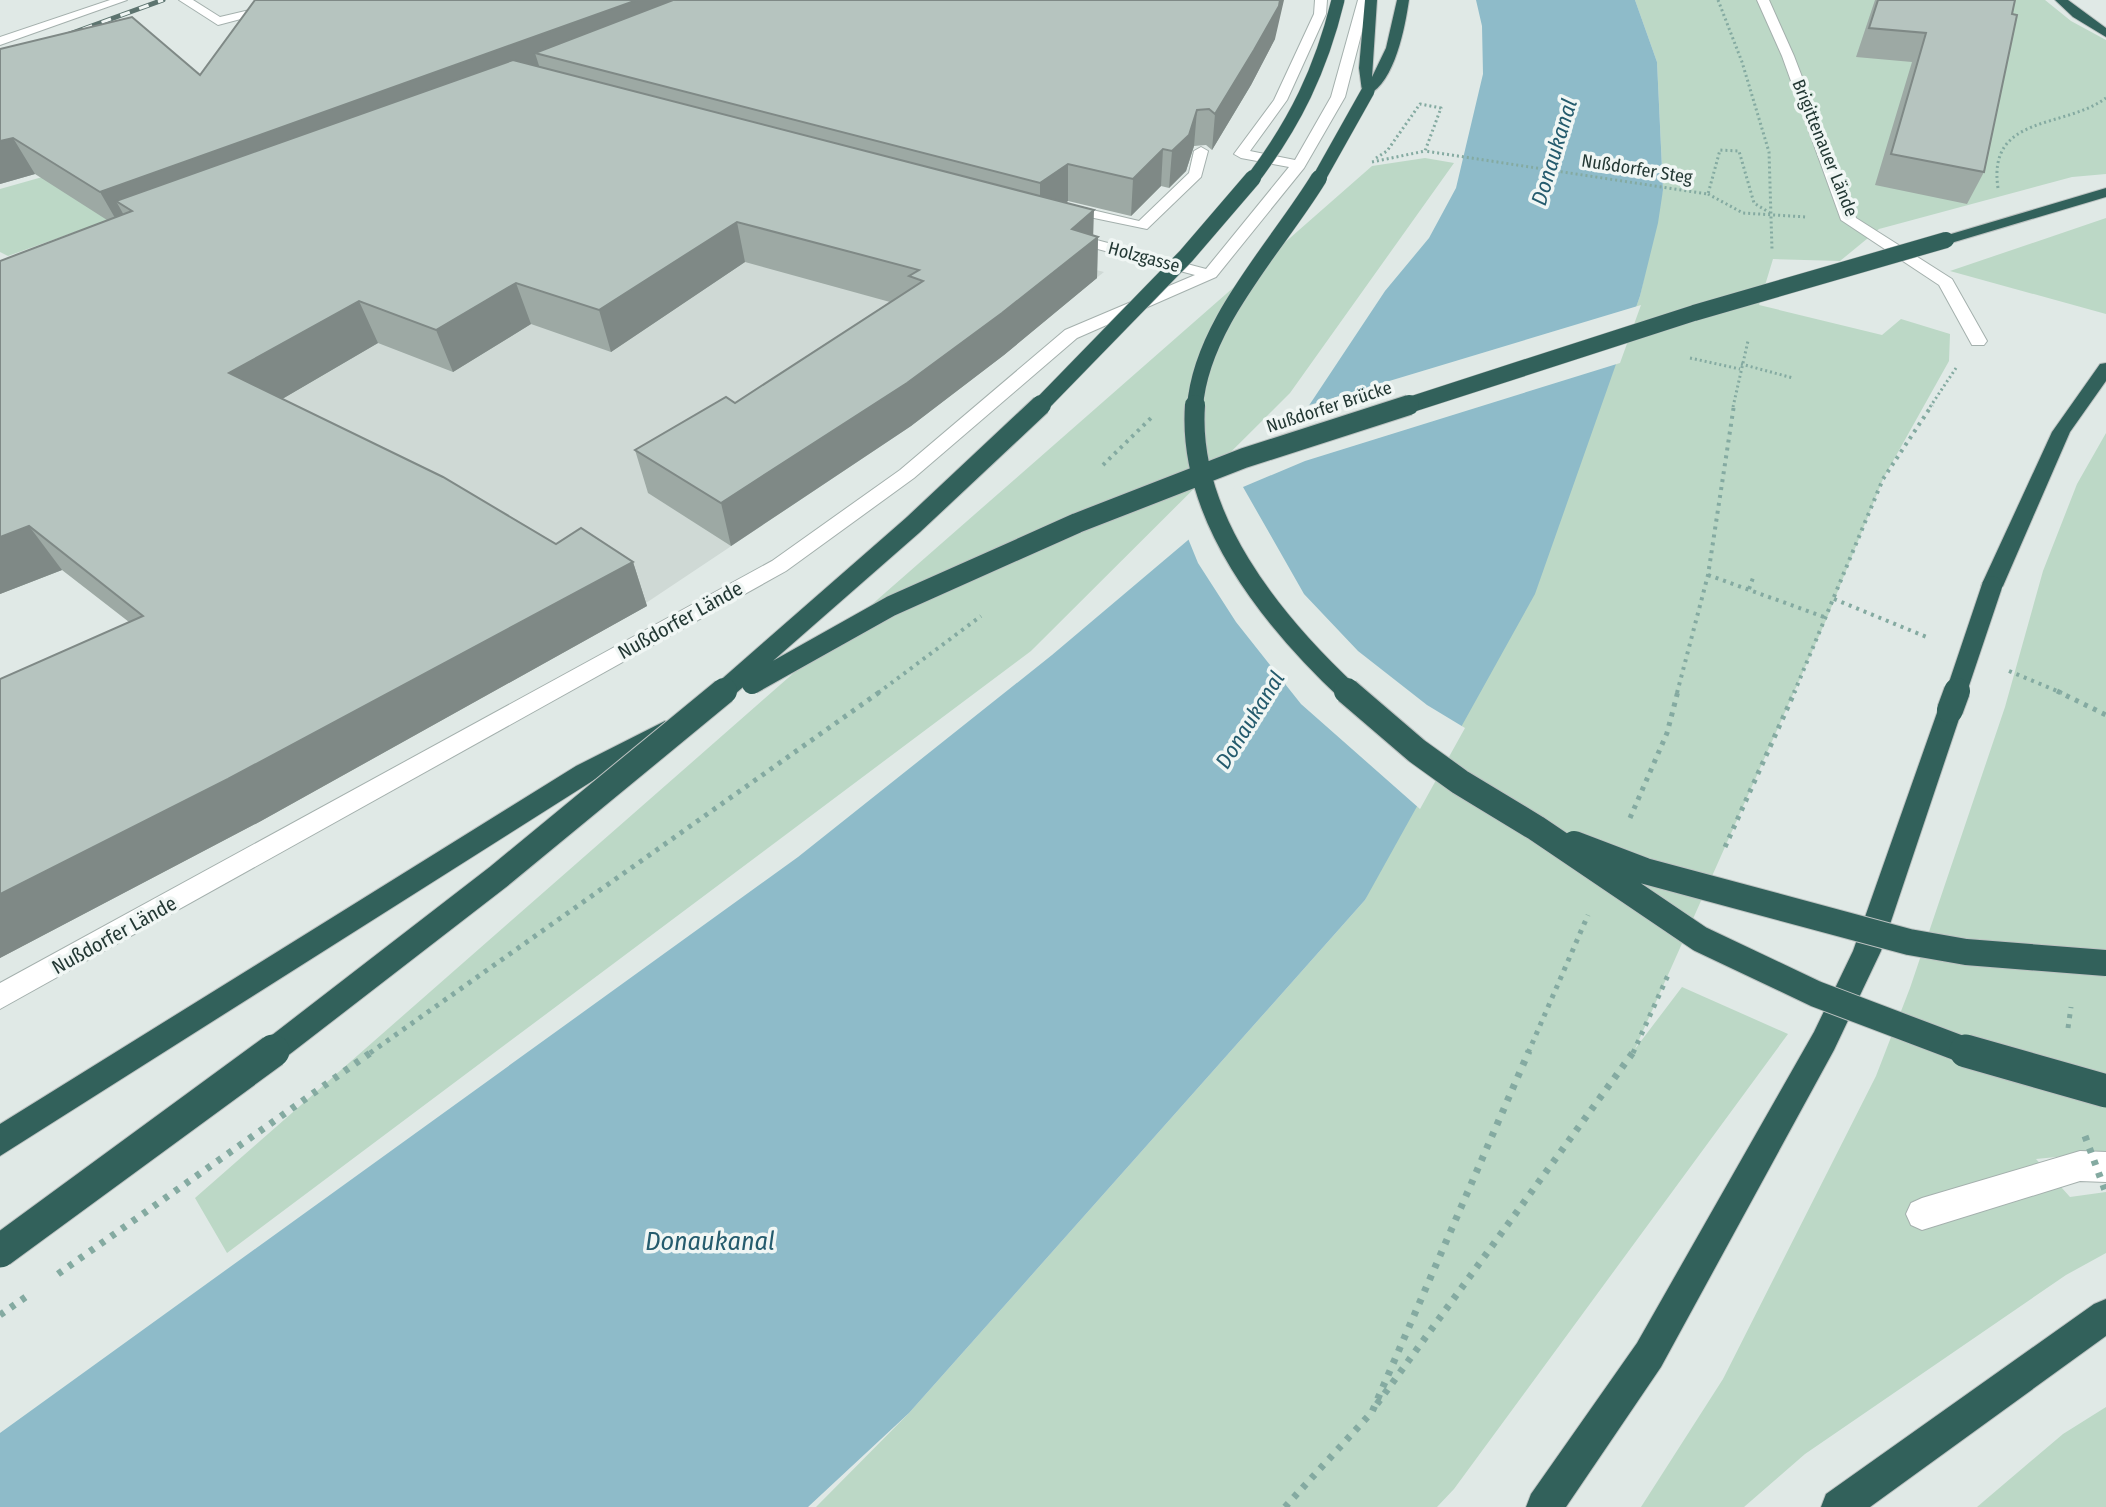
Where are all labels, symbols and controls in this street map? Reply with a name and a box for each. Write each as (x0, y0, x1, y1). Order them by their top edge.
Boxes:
street label: Brigittenauer Lände (1787, 76, 1863, 220)
water label: Donaukanal (1525, 95, 1583, 208)
street label: Nußdorfer Steg (1580, 149, 1695, 189)
street label: Holzgasse (1106, 237, 1182, 277)
street label: Nußdorfer Brücke (1264, 376, 1395, 438)
street label: Nußdorfer Lände (614, 576, 746, 664)
water label: Donaukanal (1209, 666, 1291, 774)
street label: Nußdorfer Lände (48, 891, 180, 979)
water label: Donaukanal (645, 1226, 775, 1257)

